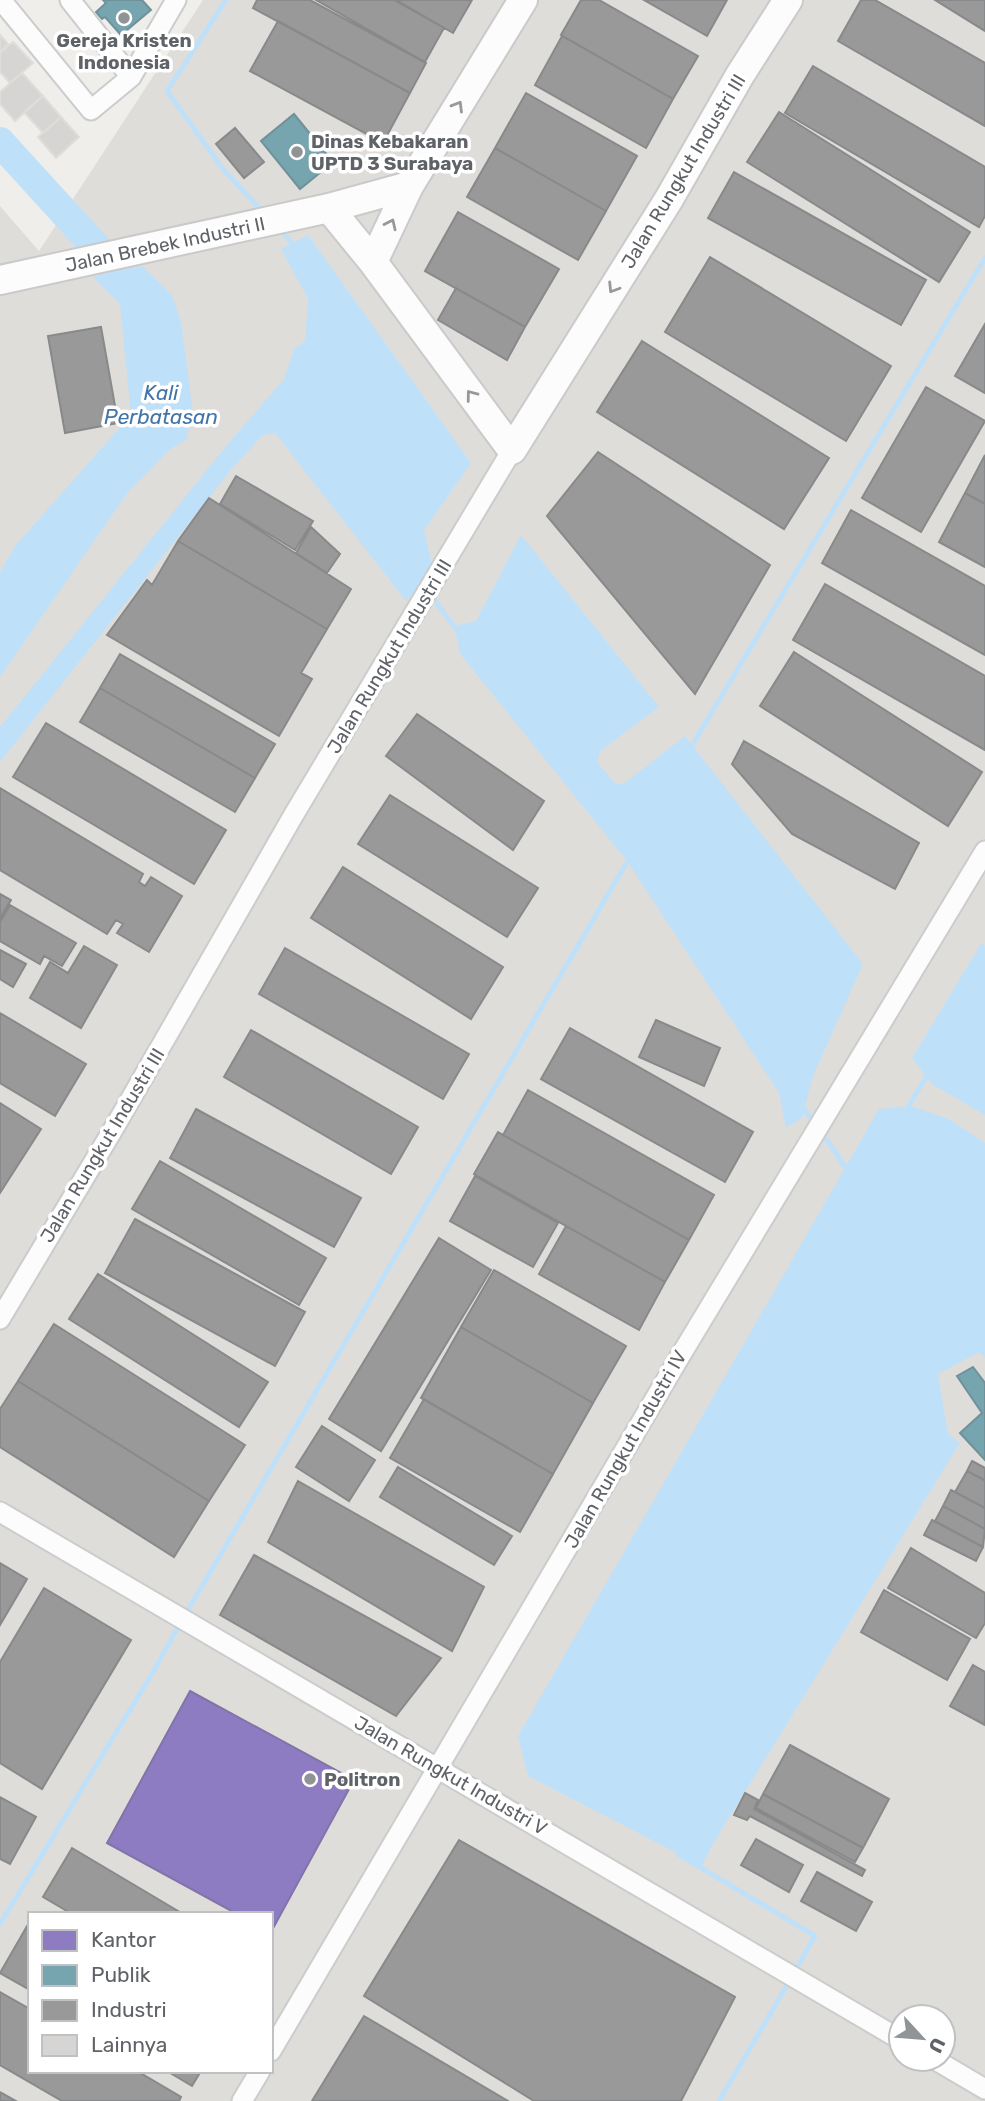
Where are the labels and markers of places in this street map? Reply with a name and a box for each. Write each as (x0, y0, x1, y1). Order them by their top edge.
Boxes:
marker: Gereja Kristen Indonesia (116, 10, 132, 26)
place label: Gereja Kristen Indonesia (56, 29, 192, 74)
place label: Dinas Kebakaran UPTD 3 Surabaya (311, 130, 473, 175)
marker: Dinas Kebakaran UPTD 3 Surabaya (289, 144, 305, 160)
place label: Politron (324, 1768, 400, 1791)
marker: Politron (302, 1771, 318, 1787)

